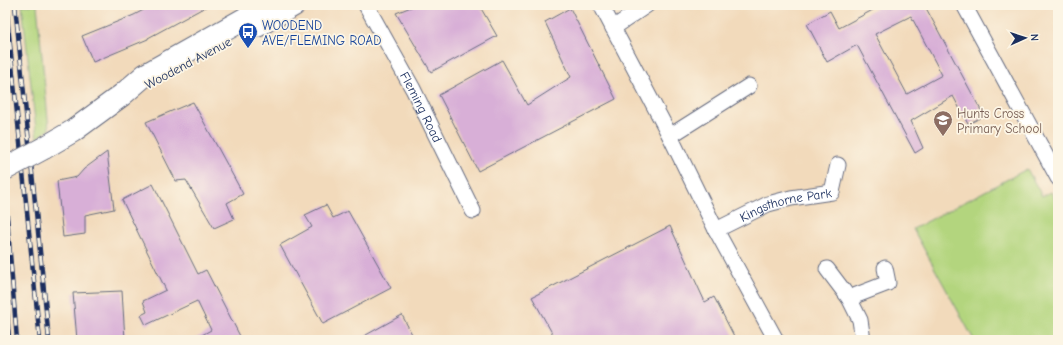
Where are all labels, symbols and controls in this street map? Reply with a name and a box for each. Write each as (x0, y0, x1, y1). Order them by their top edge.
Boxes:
place label: WOODEND AVE/FLEMING ROAD (262, 18, 381, 48)
north arrow (1005, 18, 1045, 58)
bus stop icon: WOODEND AVE/FLEMING ROAD (237, 21, 259, 49)
street label: Woodend Avenue (142, 34, 234, 92)
text: N (1028, 34, 1041, 41)
street label: Fleming Road (397, 69, 445, 145)
place label: Hunts Cross Primary School (957, 106, 1042, 136)
school or university icon: Hunts Cross Primary School (932, 109, 954, 137)
street label: Kingsthorne Park (737, 185, 833, 225)

